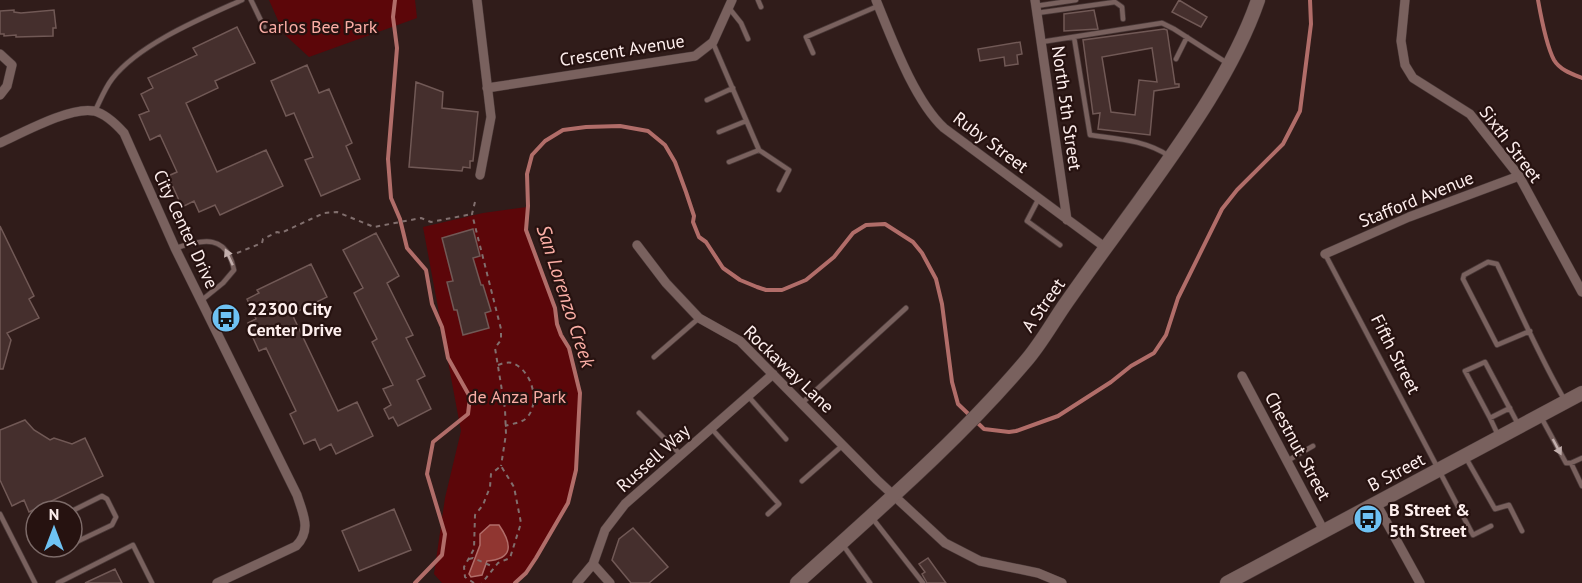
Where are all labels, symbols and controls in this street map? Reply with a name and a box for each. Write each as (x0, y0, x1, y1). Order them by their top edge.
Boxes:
park label: Carlos Bee Park (259, 15, 378, 38)
street label: Crescent Avenue (558, 29, 686, 71)
street label: North 5th Street (1047, 44, 1087, 172)
street label: Sixth Street (1475, 101, 1547, 187)
street label: Ruby Street (949, 106, 1033, 178)
street label: City Center Drive (148, 166, 224, 292)
street label: Stafford Avenue (1355, 166, 1477, 232)
water label: San Lorenzo Creek (531, 221, 602, 372)
one-way arrow (224, 248, 234, 266)
street label: A Street (1016, 274, 1070, 336)
place label: 22300 City Center Drive (247, 297, 342, 341)
bus stop icon: 22300 City Center Drive (210, 302, 242, 334)
street label: Fifth Street (1366, 310, 1426, 398)
street label: Rockaway Lane (739, 320, 839, 418)
park label: de Anza Park (468, 385, 567, 408)
street label: Chestnut Street (1260, 388, 1336, 504)
street label: Russell Way (611, 419, 695, 497)
one-way arrow (1552, 439, 1562, 456)
street label: B Street (1364, 447, 1428, 497)
place label: B Street & 5th Street (1389, 498, 1470, 542)
north arrow (24, 499, 84, 559)
bus stop icon: B Street & 5th Street (1352, 503, 1384, 535)
text: N (49, 504, 59, 524)

